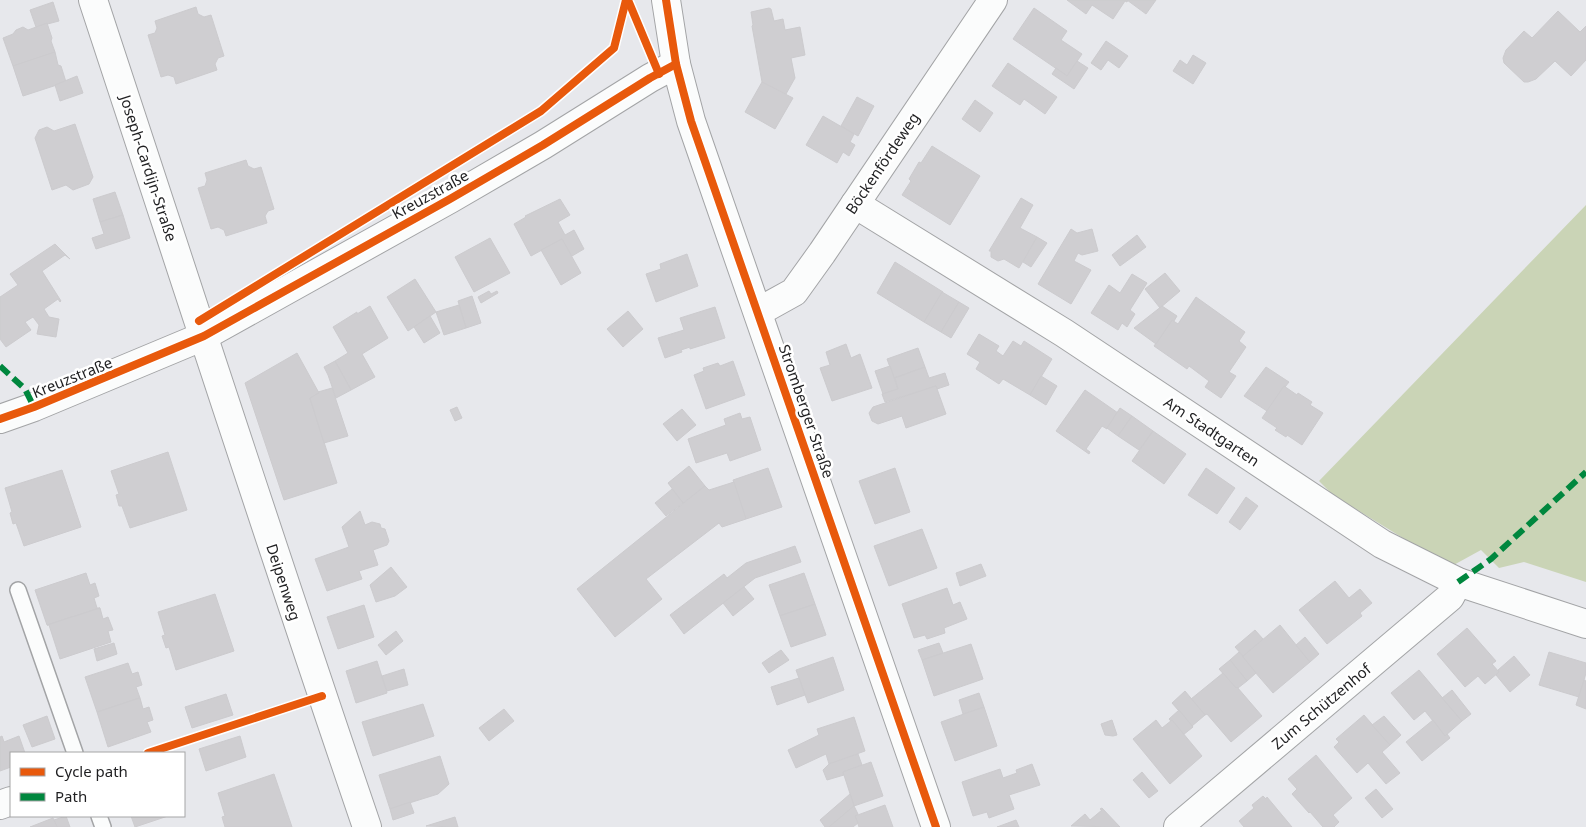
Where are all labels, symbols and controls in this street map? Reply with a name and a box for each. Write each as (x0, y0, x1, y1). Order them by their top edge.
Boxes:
street label: Joseph-Cardijn-Straße (115, 90, 182, 244)
street label: Böckenfördeweg (841, 108, 923, 218)
street label: Kreuzstraße (388, 165, 472, 223)
street label: Stromberger Straße (775, 342, 839, 480)
street label: Kreuzstraße (29, 352, 115, 402)
street label: Am Stadtgarten (1160, 392, 1264, 470)
street label: Deipenweg (262, 541, 306, 623)
street label: Zum Schützenhof (1267, 658, 1375, 753)
legend (10, 752, 185, 817)
text: Cycle path (55, 761, 128, 781)
text: Path (55, 786, 87, 806)

